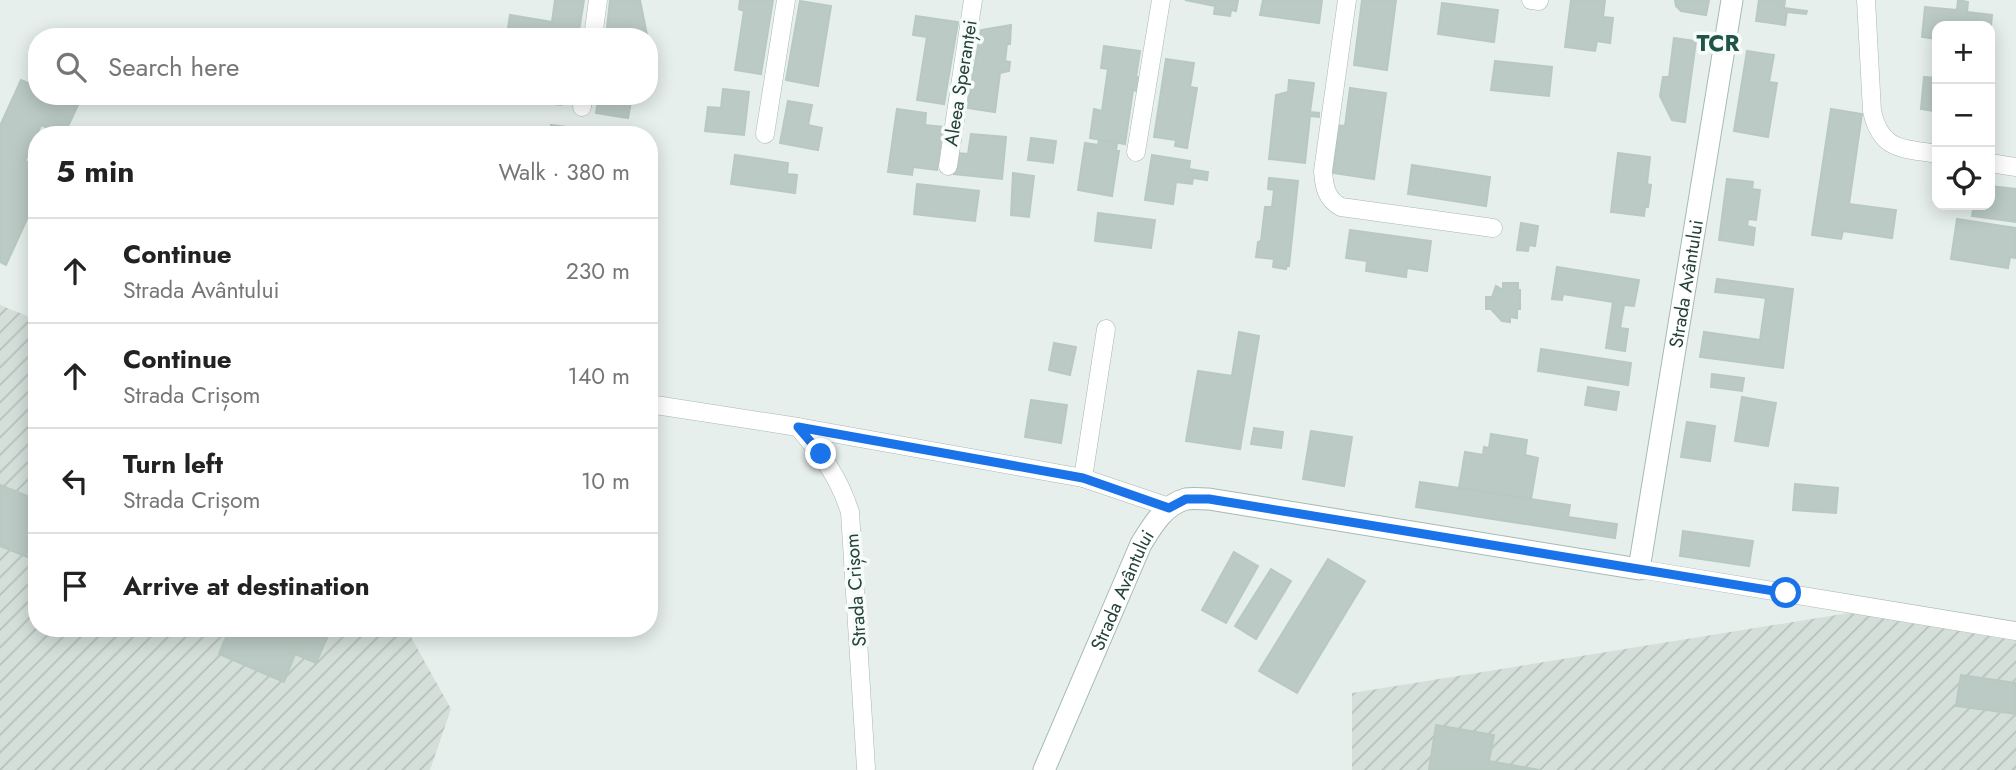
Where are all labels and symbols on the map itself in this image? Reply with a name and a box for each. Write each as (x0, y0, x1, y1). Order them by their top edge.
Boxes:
street label: Aleea Speranței (937, 18, 984, 148)
district label: TCR (1697, 26, 1739, 60)
street label: Strada Avântului (1662, 218, 1710, 350)
route end (805, 438, 836, 469)
street label: Strada Avântului (1084, 525, 1161, 655)
street label: Strada Crișom (838, 532, 873, 648)
route start (1770, 577, 1801, 608)

